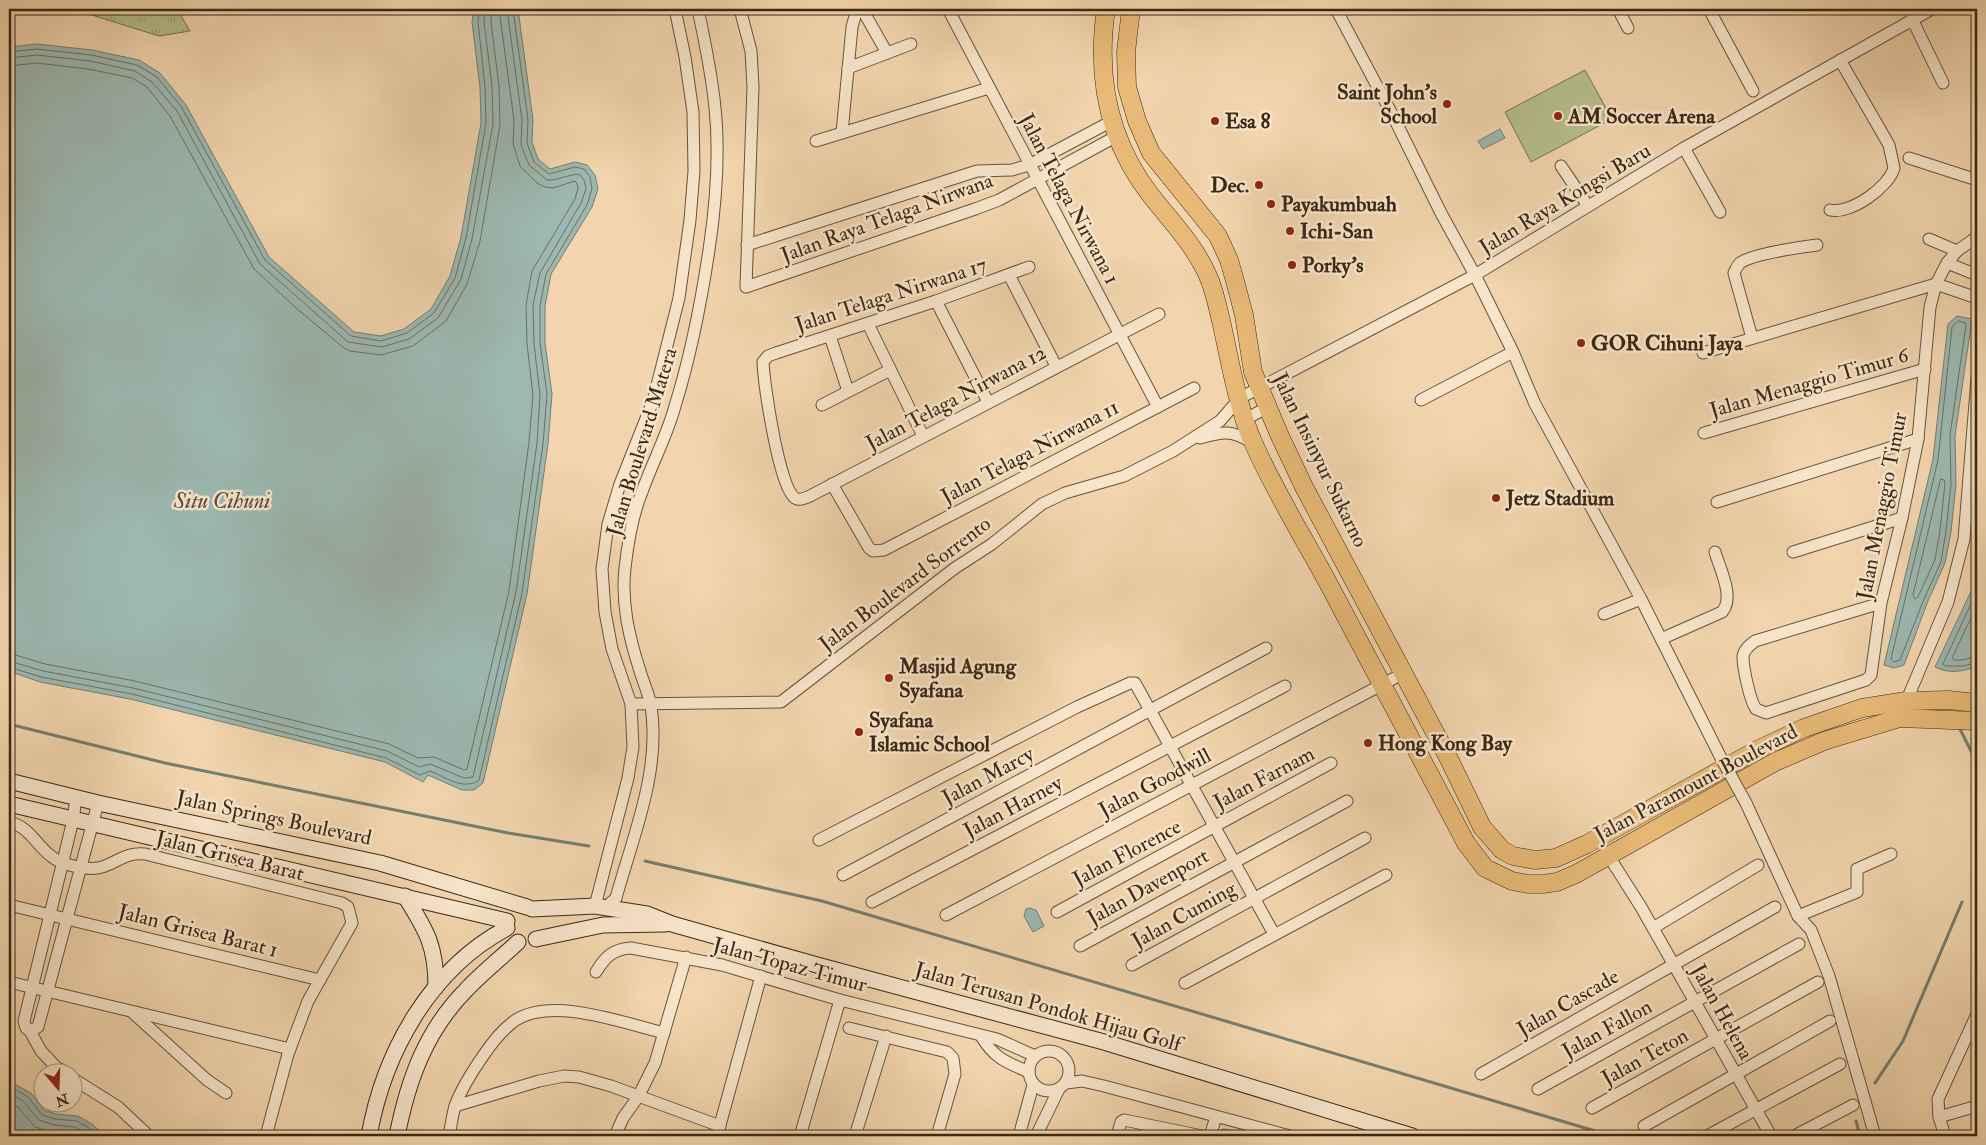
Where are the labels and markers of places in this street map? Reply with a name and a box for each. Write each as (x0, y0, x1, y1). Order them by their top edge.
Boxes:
place label: Saint John's School (1337, 79, 1438, 130)
marker: Saint John's School (1441, 98, 1453, 110)
place label: AM Soccer Arena (1567, 103, 1716, 130)
place label: Esa 8 (1225, 108, 1270, 135)
marker: AM Soccer Arena (1552, 110, 1564, 122)
marker: Esa 8 (1209, 115, 1221, 127)
place label: Dec. (1211, 172, 1249, 199)
marker: Dec. (1253, 179, 1265, 191)
place label: Payakumbuah (1281, 191, 1397, 218)
marker: Payakumbuah (1265, 198, 1277, 210)
place label: Ichi-San (1300, 218, 1373, 245)
marker: Ichi-San (1284, 225, 1296, 237)
place label: Porky's (1302, 252, 1364, 279)
marker: Porky's (1286, 259, 1298, 271)
place label: GOR Cihuni Jaya (1591, 330, 1744, 357)
marker: GOR Cihuni Jaya (1575, 337, 1587, 349)
place label: Jetz Stadium (1505, 485, 1615, 512)
marker: Jetz Stadium (1490, 492, 1502, 504)
place label: Masjid Agung Syafana (898, 653, 1017, 704)
marker: Masjid Agung Syafana (883, 672, 895, 684)
place label: Syafana Islamic School (869, 707, 991, 758)
marker: Syafana Islamic School (853, 726, 865, 738)
place label: Hong Kong Bay (1378, 730, 1513, 757)
marker: Hong Kong Bay (1362, 737, 1374, 749)

